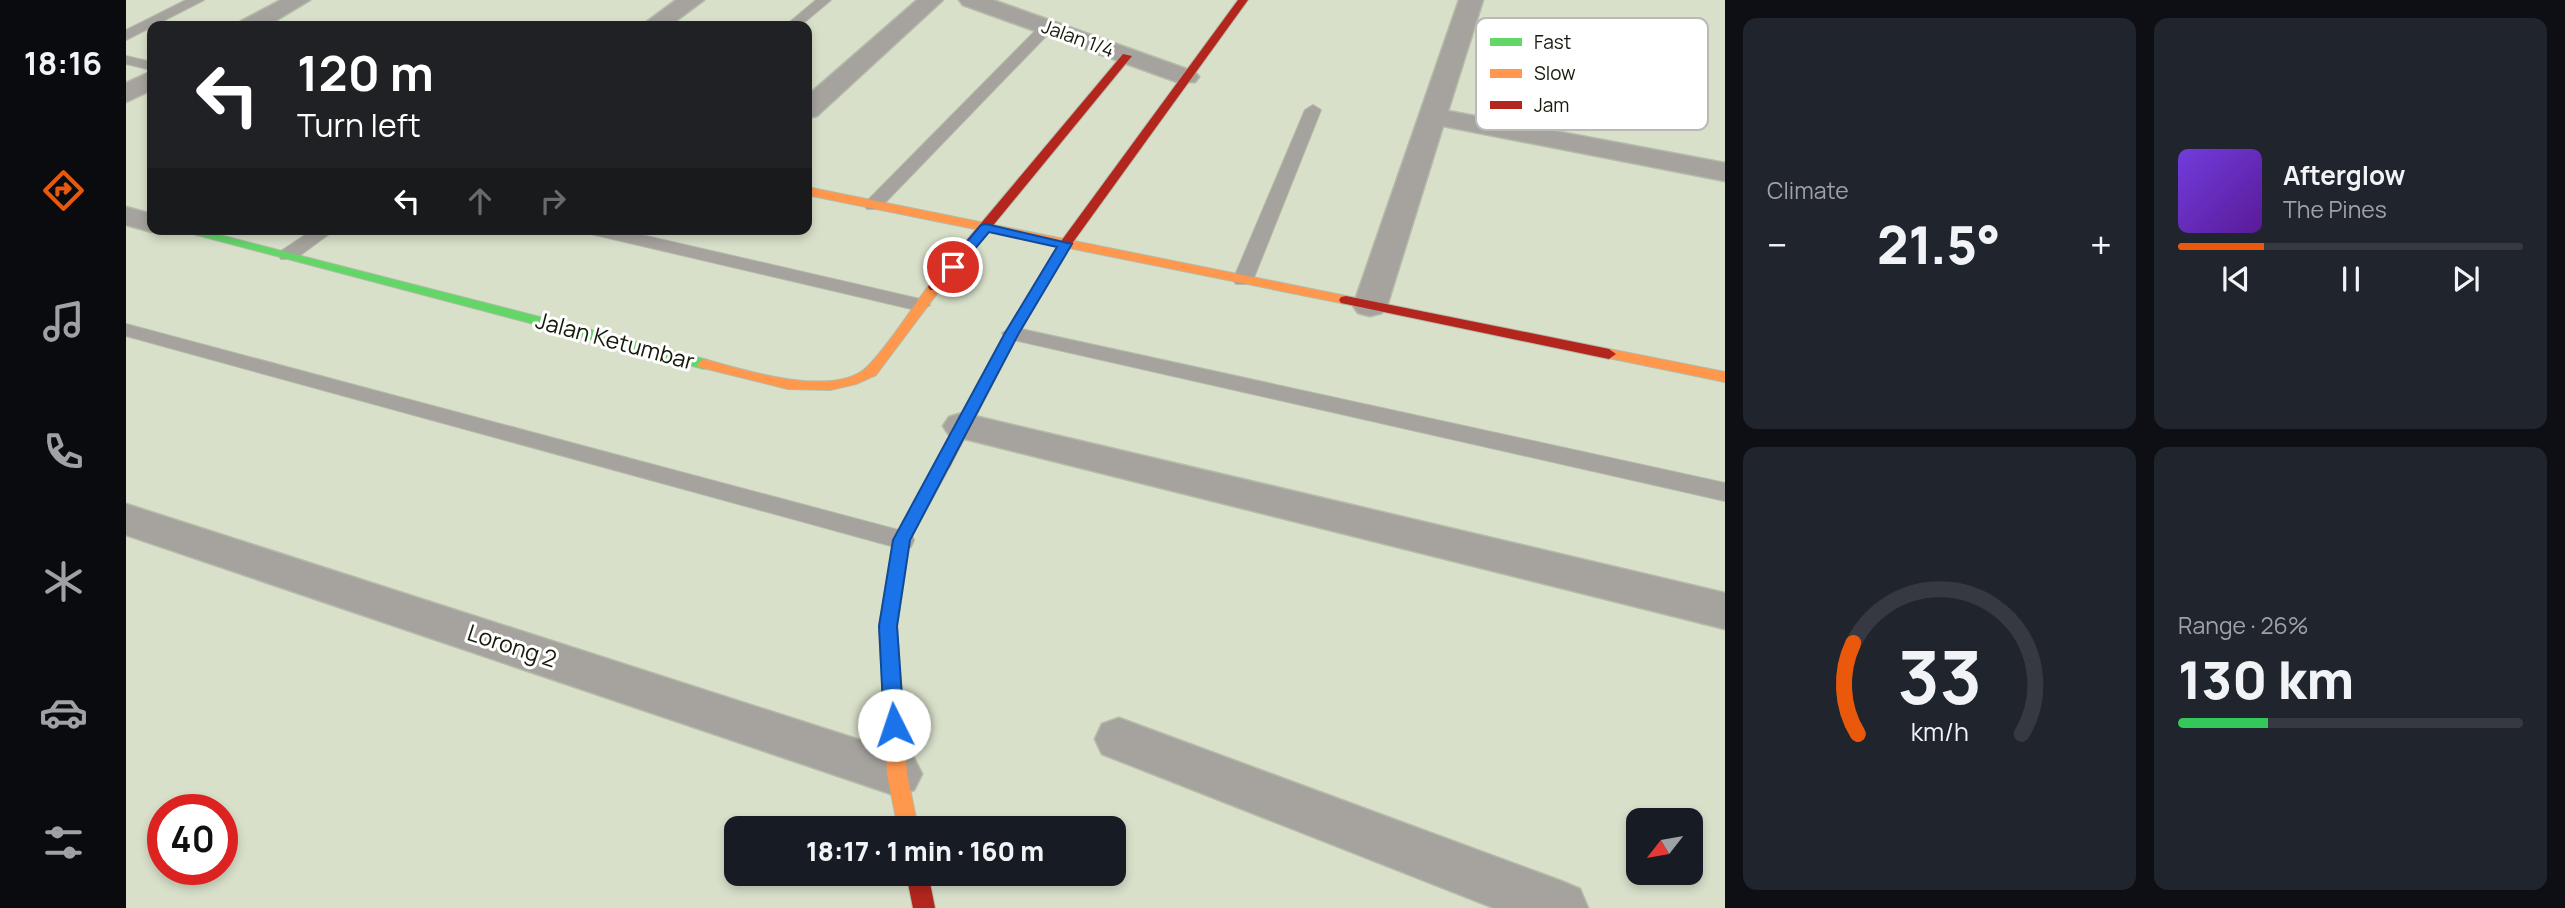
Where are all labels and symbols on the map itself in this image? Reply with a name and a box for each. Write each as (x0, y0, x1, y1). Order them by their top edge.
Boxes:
street label: Jalan 1/4 (1038, 13, 1118, 63)
legend (1476, 18, 1708, 130)
text: Fast (1534, 29, 1571, 55)
text: Slow (1534, 60, 1576, 86)
text: Jam (1534, 92, 1569, 118)
pin (923, 237, 983, 297)
street label: Jalan Ketumbar (532, 303, 698, 377)
street label: Lorong 2 (464, 616, 561, 674)
position arrow (857, 688, 931, 762)
speed limit sign: 40 (147, 794, 238, 885)
north arrow (1626, 808, 1703, 886)

